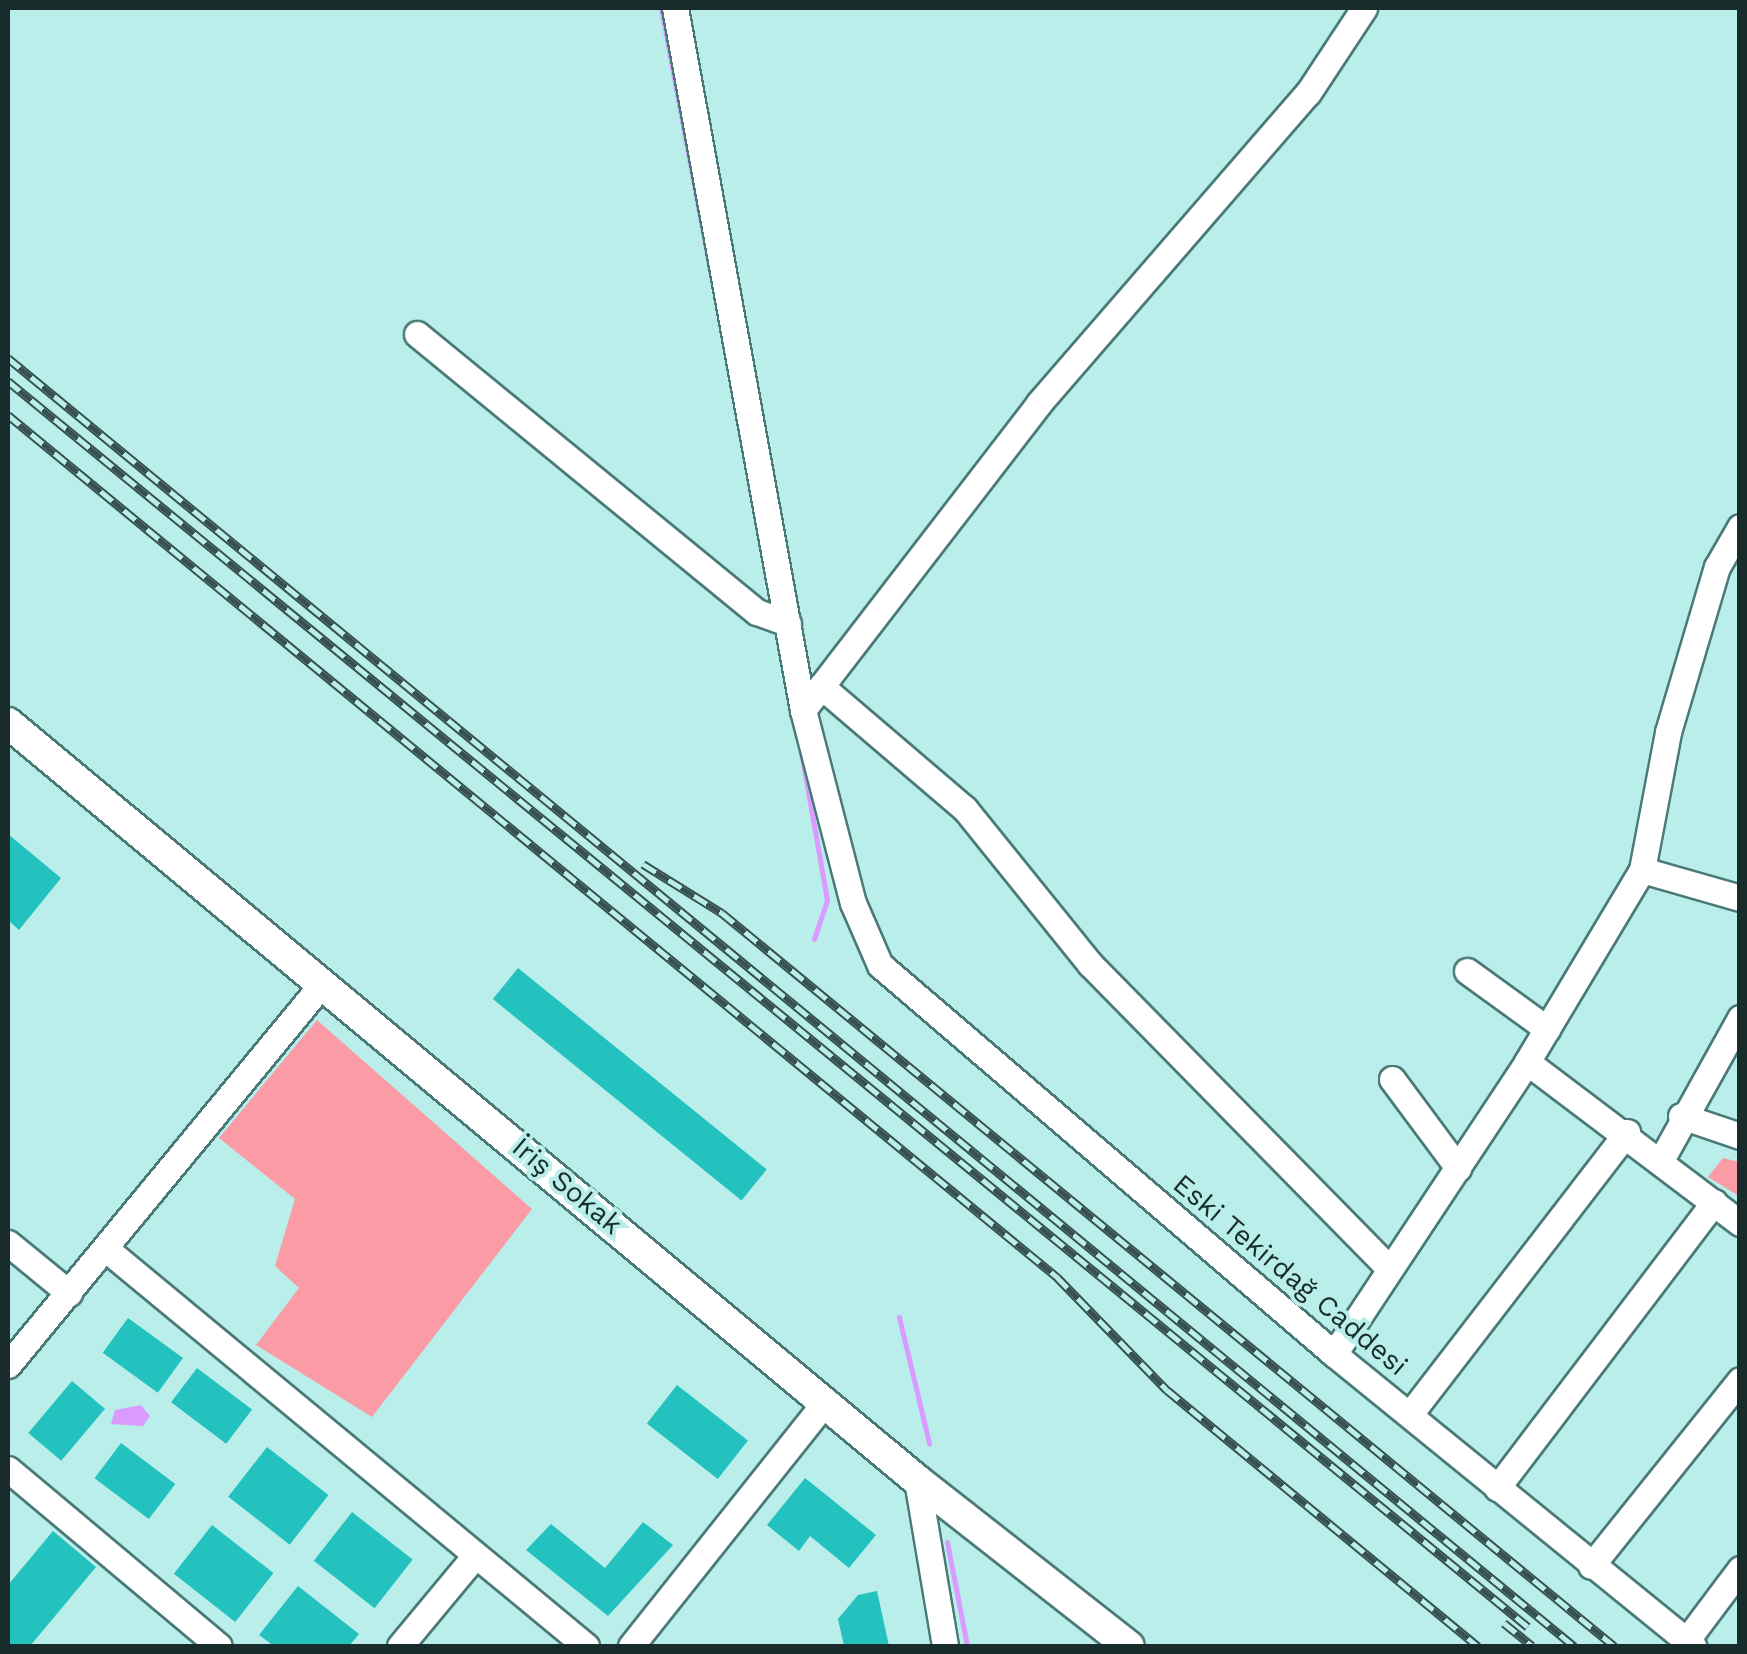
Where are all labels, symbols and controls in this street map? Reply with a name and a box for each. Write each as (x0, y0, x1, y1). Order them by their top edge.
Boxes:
street label: İriş Sokak (505, 1130, 629, 1242)
street label: Eski Tekirdağ Caddesi (1166, 1167, 1414, 1383)

